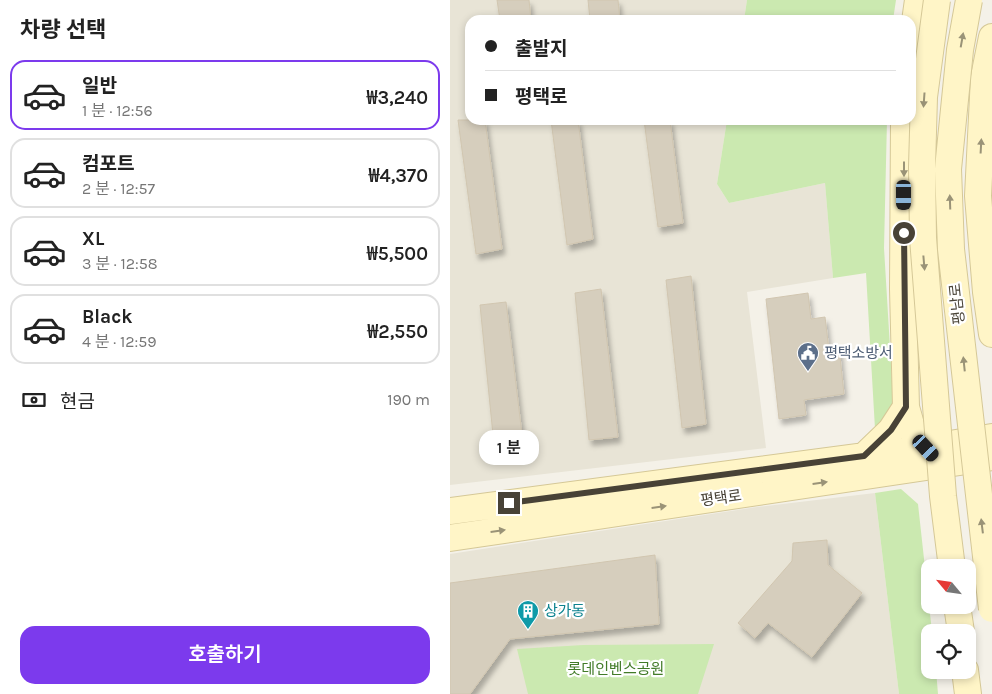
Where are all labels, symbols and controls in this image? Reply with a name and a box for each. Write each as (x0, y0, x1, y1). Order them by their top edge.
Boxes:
text: 차량 선택 (20, 17, 107, 43)
one-way arrow (958, 32, 966, 48)
text: 출발지 (515, 38, 567, 60)
icon: car (22, 73, 67, 118)
text: 일반 (82, 75, 117, 97)
text: 평택로 (515, 86, 567, 108)
text: ₩3,240 (366, 87, 428, 109)
one-way arrow (920, 93, 928, 109)
text: 1 분 · 12:56 (82, 101, 153, 120)
one-way arrow (977, 138, 985, 154)
icon: car (22, 151, 67, 196)
text: 컴포트 (82, 153, 134, 175)
one-way arrow (900, 161, 908, 177)
text: ₩4,370 (369, 165, 428, 187)
text: 2 분 · 12:57 (82, 179, 155, 198)
car (896, 180, 911, 210)
one-way arrow (945, 194, 953, 210)
route start (893, 222, 915, 244)
text: XL (82, 228, 104, 250)
icon: car (22, 229, 67, 274)
text: ₩5,500 (367, 243, 428, 265)
text: 3 분 · 12:58 (82, 254, 158, 273)
one-way arrow (921, 255, 929, 271)
street label: 평남로 (946, 282, 968, 326)
text: Black (82, 306, 133, 328)
icon: car (22, 307, 67, 352)
text: ₩2,550 (367, 321, 428, 343)
text: 4 분 · 12:59 (82, 332, 156, 351)
public building icon: 평택소방서 (796, 341, 820, 372)
place label: 평택소방서 (824, 344, 893, 362)
one-way arrow (960, 356, 968, 372)
icon: cash (20, 386, 48, 414)
text: 190 m (387, 390, 430, 409)
text: 현금 (60, 391, 95, 413)
callout: 1 분 (479, 430, 539, 466)
car (910, 432, 941, 464)
text: 1 분 (497, 438, 521, 457)
one-way arrow (812, 479, 828, 487)
street label: 평택로 (699, 486, 743, 510)
route end (498, 492, 520, 514)
one-way arrow (651, 503, 667, 511)
one-way arrow (978, 517, 986, 533)
one-way arrow (491, 527, 507, 535)
north arrow (921, 559, 976, 614)
map controls (921, 559, 976, 679)
building icon: 상가동 (516, 599, 540, 630)
place label: 상가동 (544, 602, 585, 620)
button: locate (921, 624, 976, 679)
button: 호출하기 (20, 626, 430, 684)
park label: 롯데인벤스공원 (568, 660, 664, 678)

